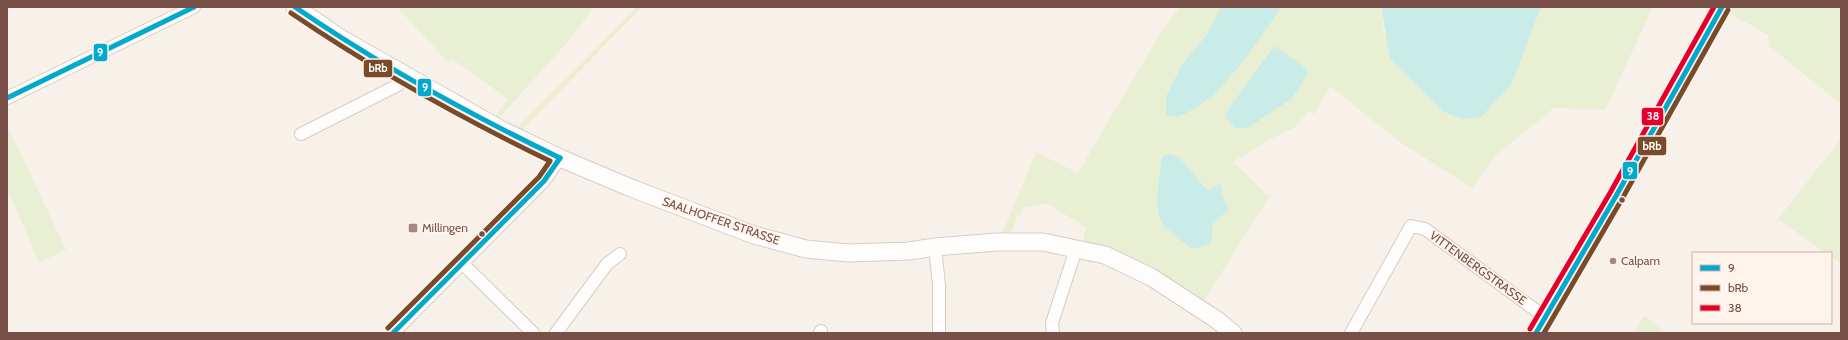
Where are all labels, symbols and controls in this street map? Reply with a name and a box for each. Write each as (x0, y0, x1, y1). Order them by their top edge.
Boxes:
line badge: 9 (93, 43, 108, 62)
text: 9 (97, 45, 103, 59)
line badge: bRb (363, 59, 393, 78)
text: bRb (368, 61, 388, 75)
line badge: 9 (417, 78, 432, 97)
text: 9 (422, 80, 428, 94)
line badge: 38 (1641, 107, 1664, 126)
text: 38 (1647, 109, 1660, 123)
line badge: bRb (1637, 136, 1667, 156)
text: bRb (1642, 139, 1662, 153)
line badge: 9 (1622, 161, 1638, 180)
text: 9 (1627, 164, 1633, 178)
street label: SAALHOFFER STRASSE (660, 193, 782, 248)
unlabelled marker (1617, 195, 1627, 205)
place label: Millingen (422, 220, 468, 235)
marker: Millingen (407, 222, 419, 234)
street label: VITTENBERGSTRASSE (1427, 227, 1530, 308)
unlabelled marker (477, 229, 487, 239)
legend (1692, 252, 1832, 324)
place label: Calpam (1621, 253, 1660, 268)
marker: Calpam (1608, 256, 1618, 266)
text: 9 (1728, 260, 1735, 275)
text: bRb (1728, 280, 1749, 295)
text: 38 (1728, 300, 1742, 315)

